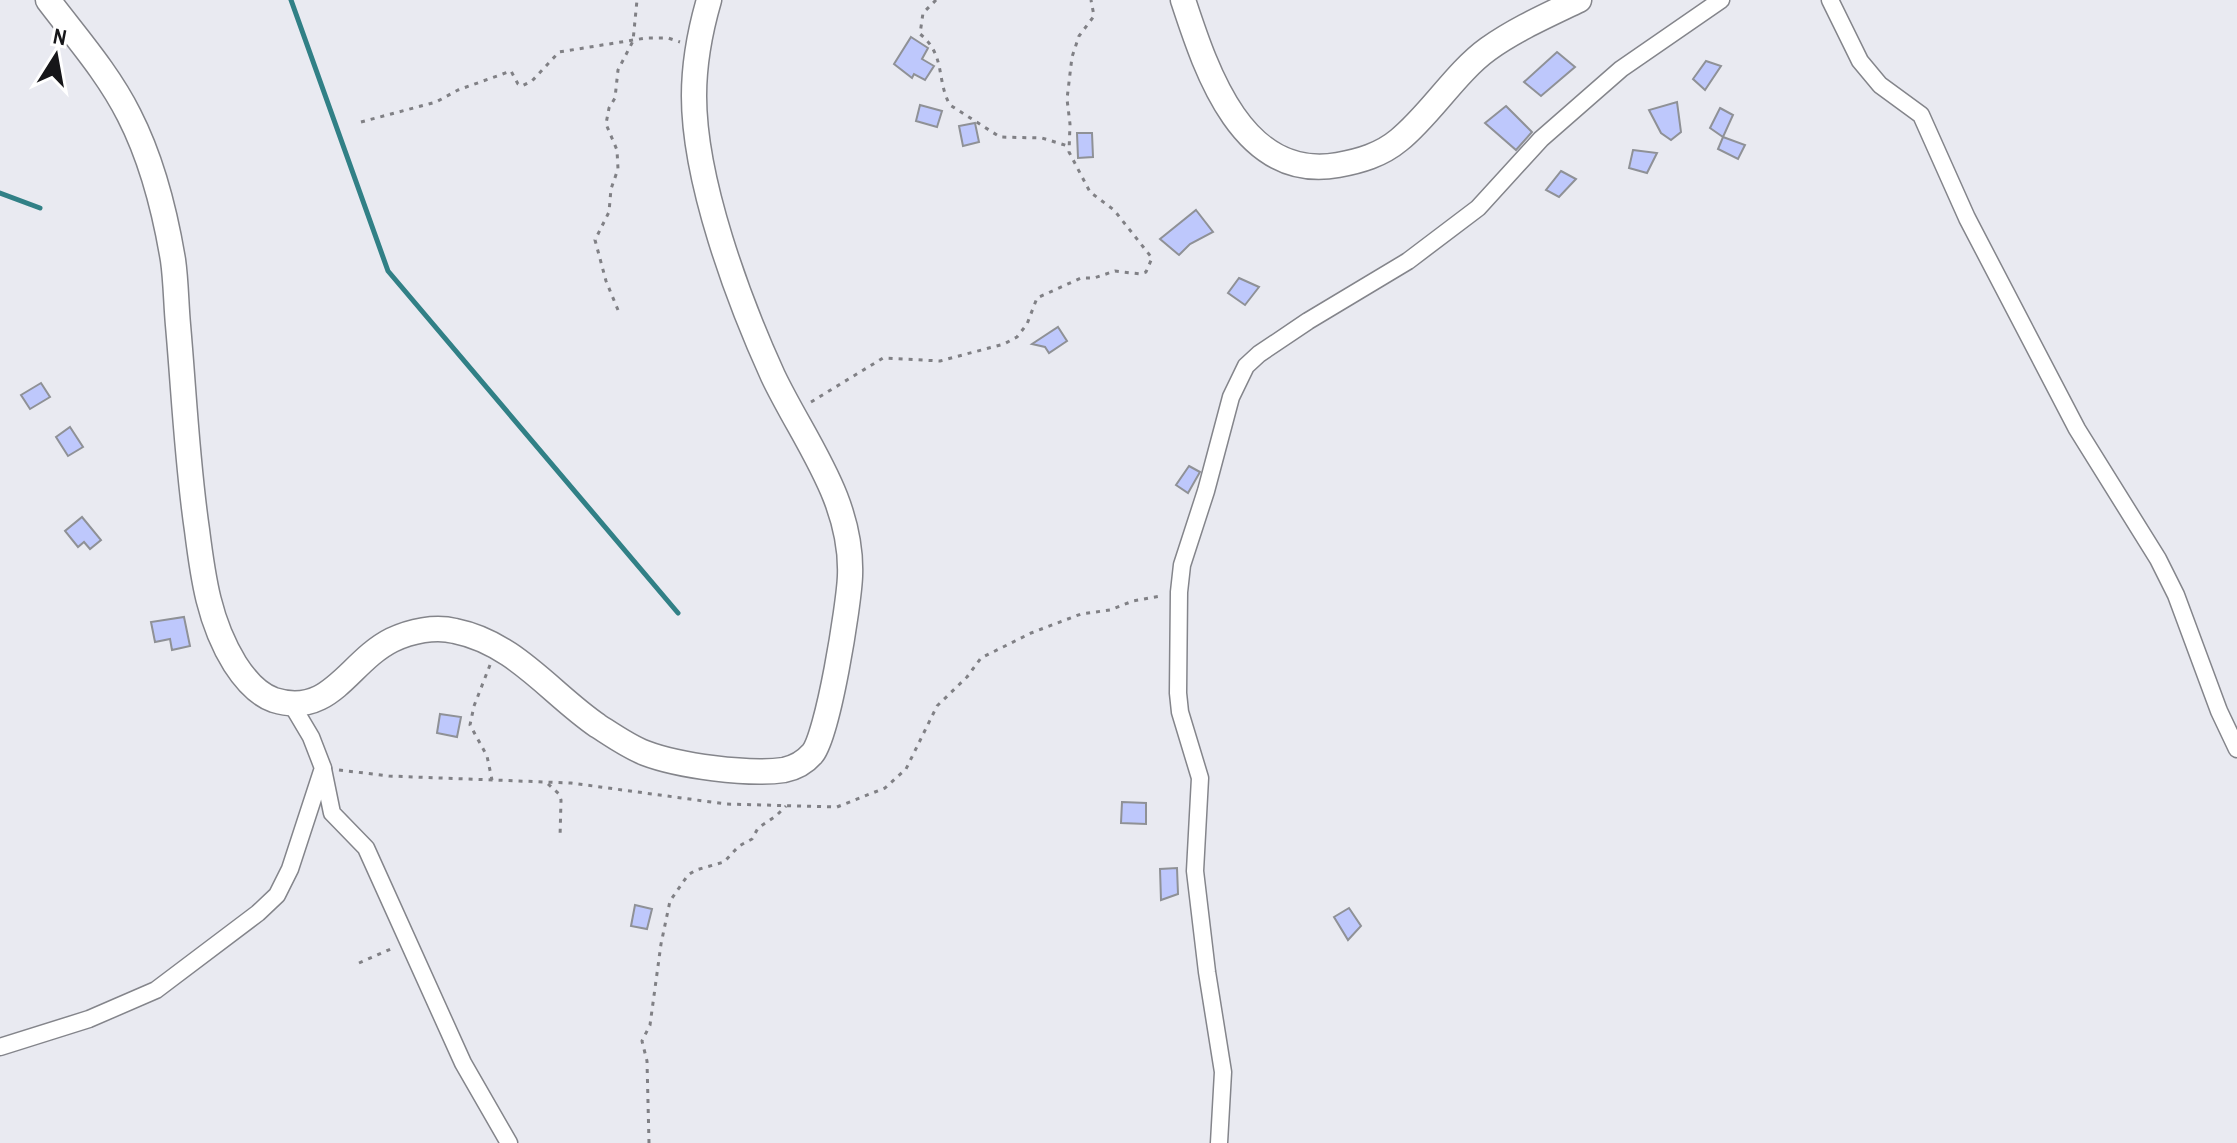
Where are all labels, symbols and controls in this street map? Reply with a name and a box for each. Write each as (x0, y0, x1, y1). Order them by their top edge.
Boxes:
north arrow (16, 16, 96, 96)
text: N (51, 20, 69, 52)

